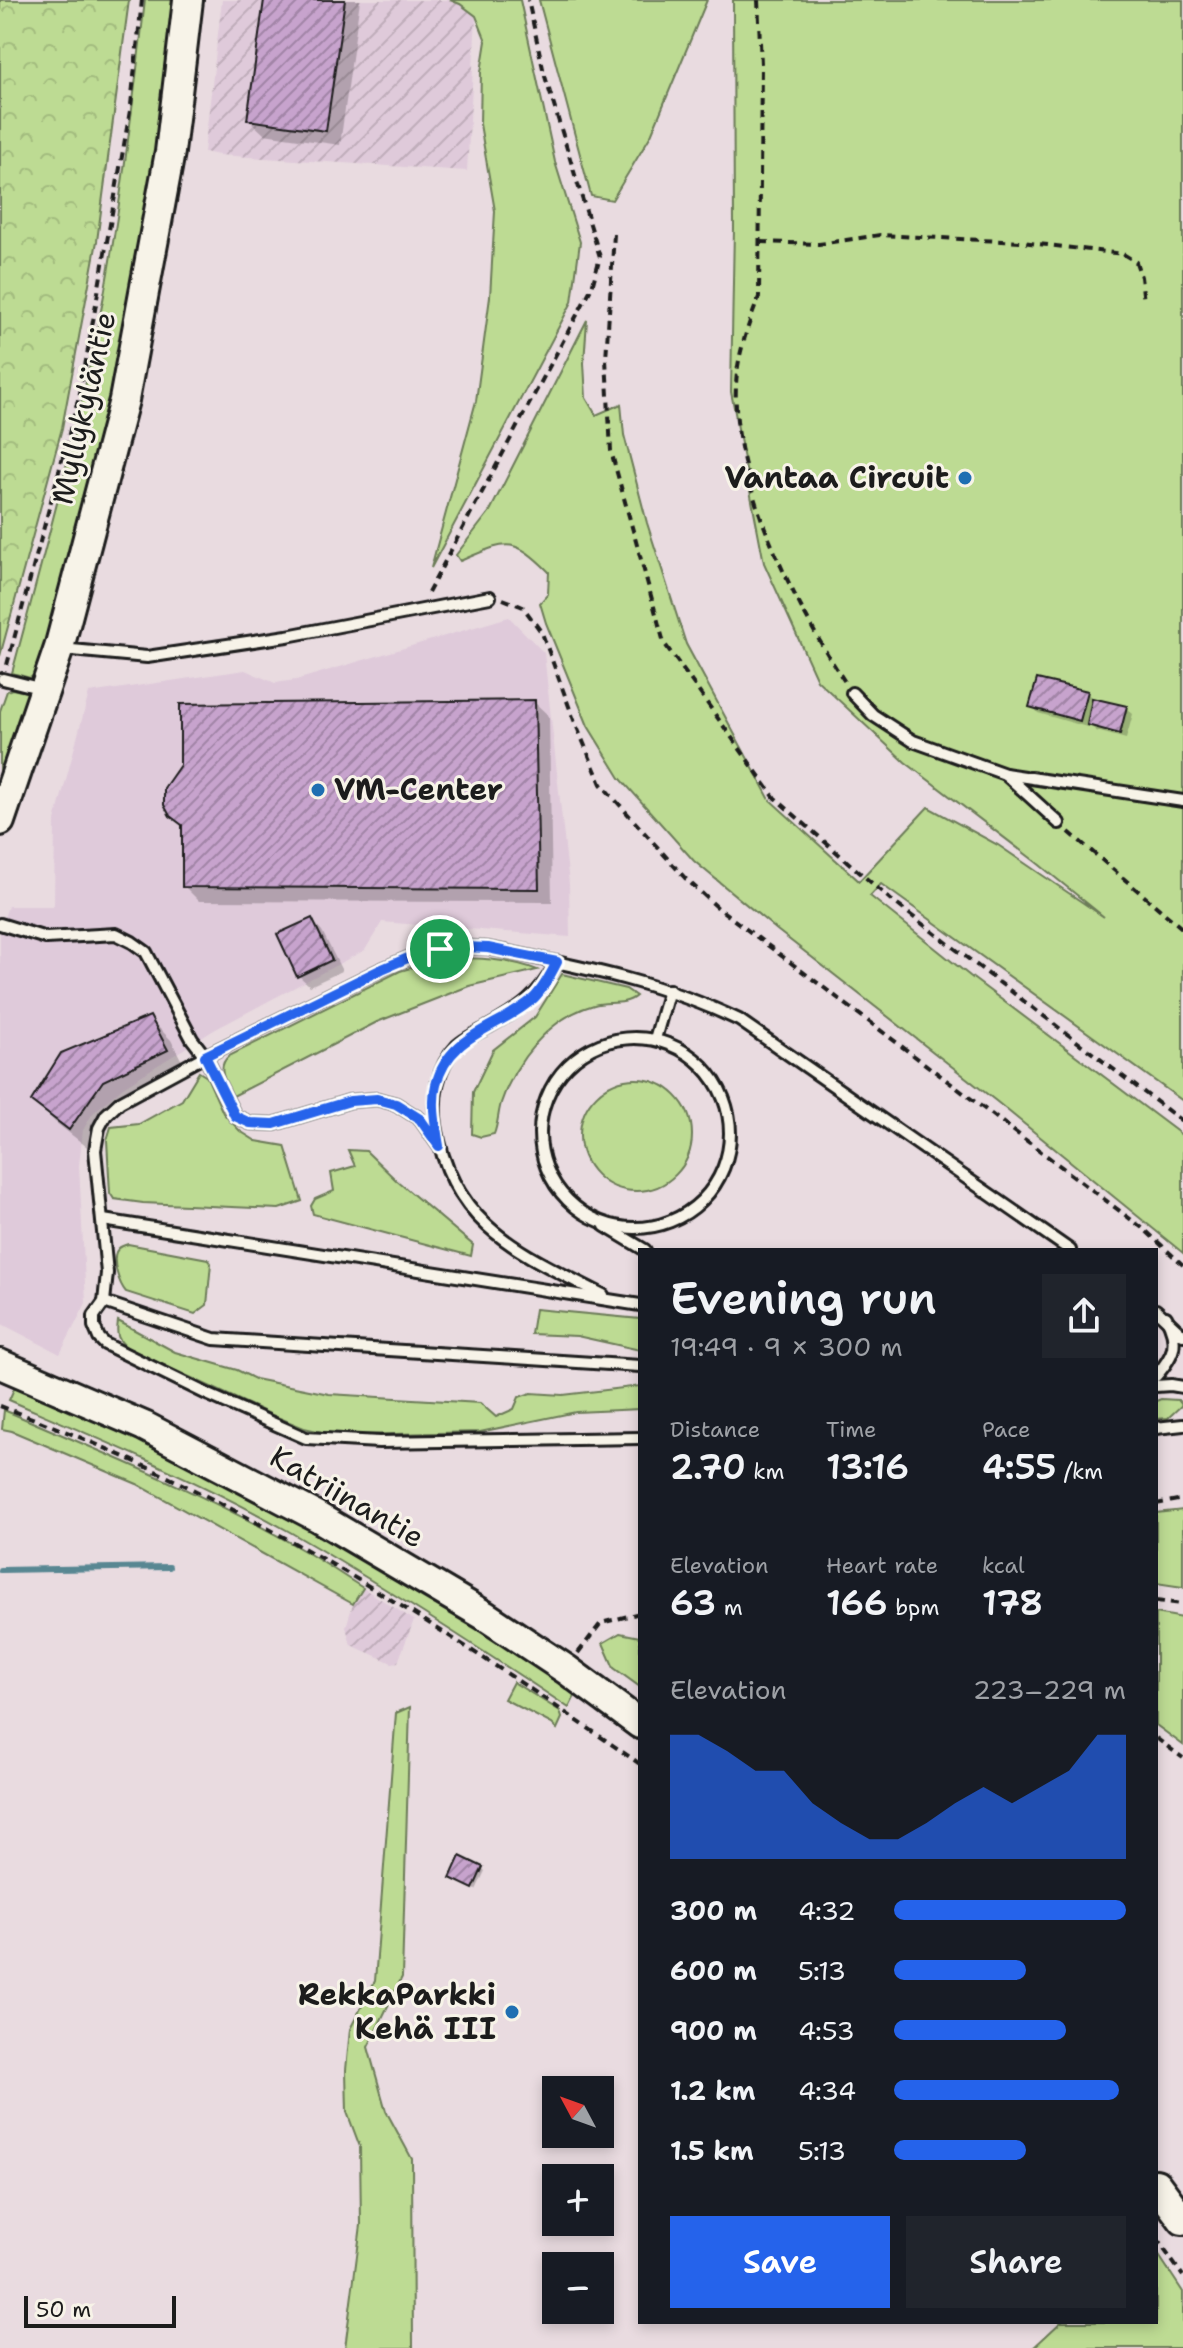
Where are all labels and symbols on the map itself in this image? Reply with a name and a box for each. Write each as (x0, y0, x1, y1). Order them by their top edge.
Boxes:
street label: Myllykyläntie (41, 307, 126, 508)
place label: Vantaa Circuit (724, 457, 949, 498)
marker: Vantaa Circuit (956, 469, 974, 487)
place label: VM-Center (334, 769, 503, 810)
marker: VM-Center (309, 781, 327, 799)
pin (406, 915, 474, 983)
street label: Katriinantie (263, 1436, 432, 1557)
place label: RekkaParkki Kehä III (298, 1974, 496, 2049)
marker: RekkaParkki Kehä III (503, 2003, 521, 2021)
north arrow (542, 2076, 614, 2148)
scale bar (24, 2292, 176, 2328)

